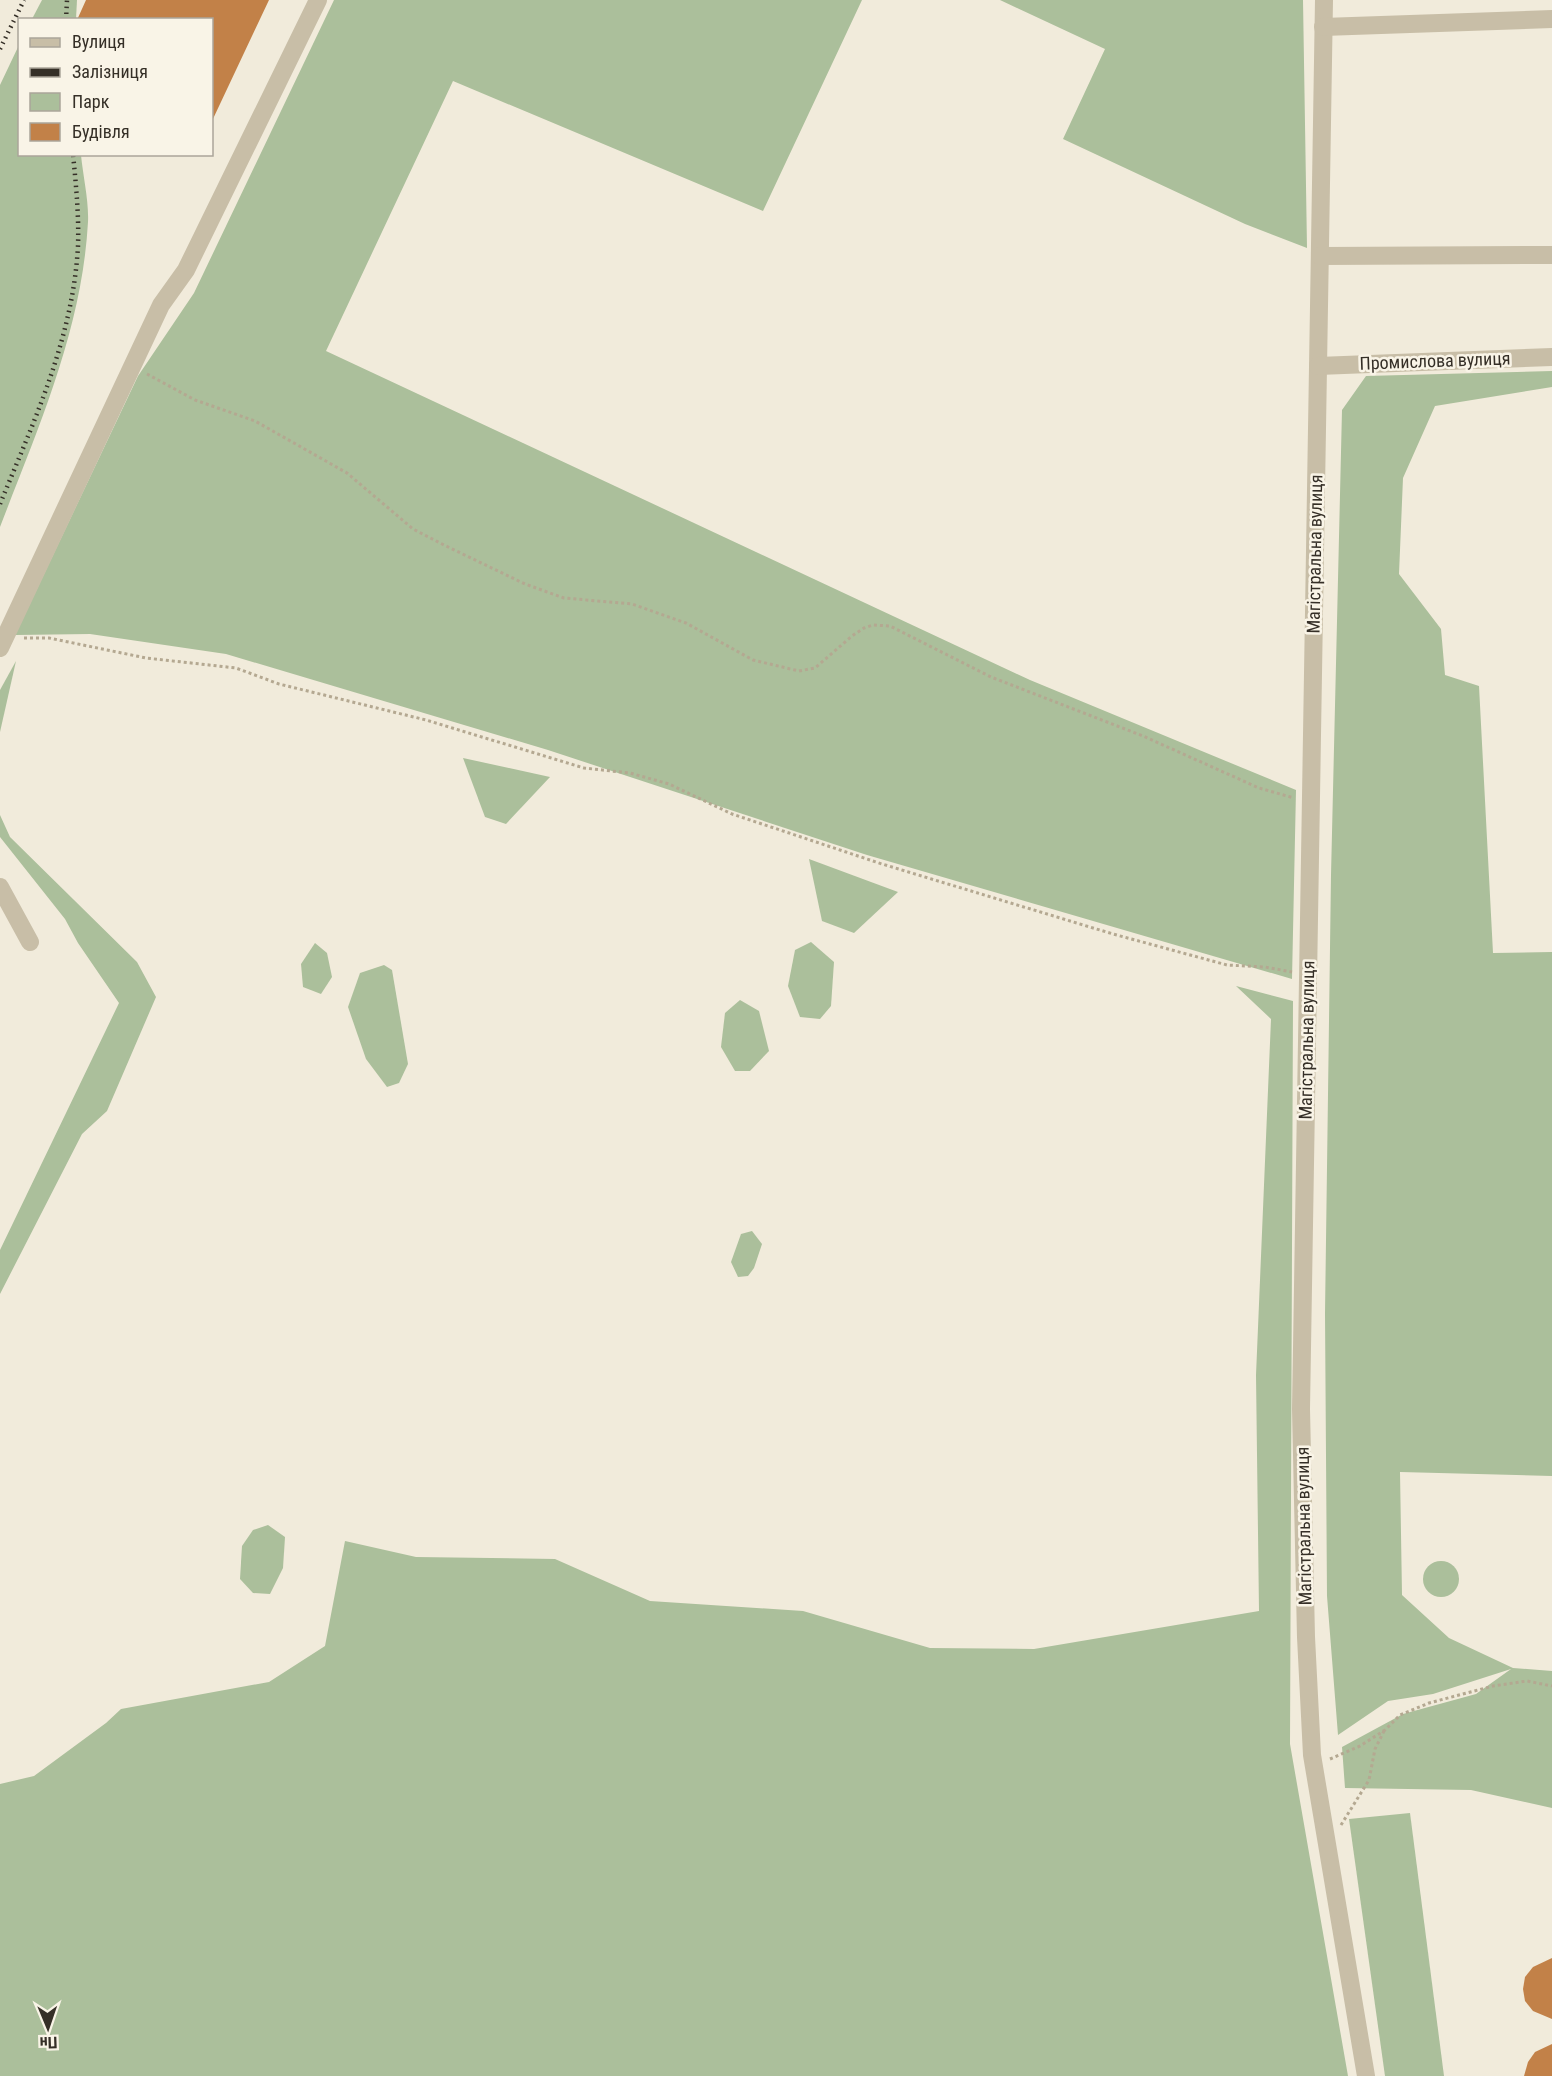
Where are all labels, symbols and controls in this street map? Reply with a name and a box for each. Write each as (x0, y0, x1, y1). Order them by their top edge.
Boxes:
legend (18, 18, 213, 156)
text: Вулиця (72, 31, 126, 52)
text: Залізниця (72, 61, 148, 82)
text: Парк (72, 91, 110, 112)
text: Будівля (72, 121, 130, 142)
street label: Промислова вулиця (1359, 347, 1511, 374)
street label: Магістральна вулиця (1303, 474, 1326, 634)
street label: Магістральна вулиця (1295, 960, 1318, 1120)
street label: Магістральна вулиця (1292, 1446, 1315, 1606)
north arrow (18, 1998, 78, 2058)
text: Пн (39, 2033, 58, 2052)

